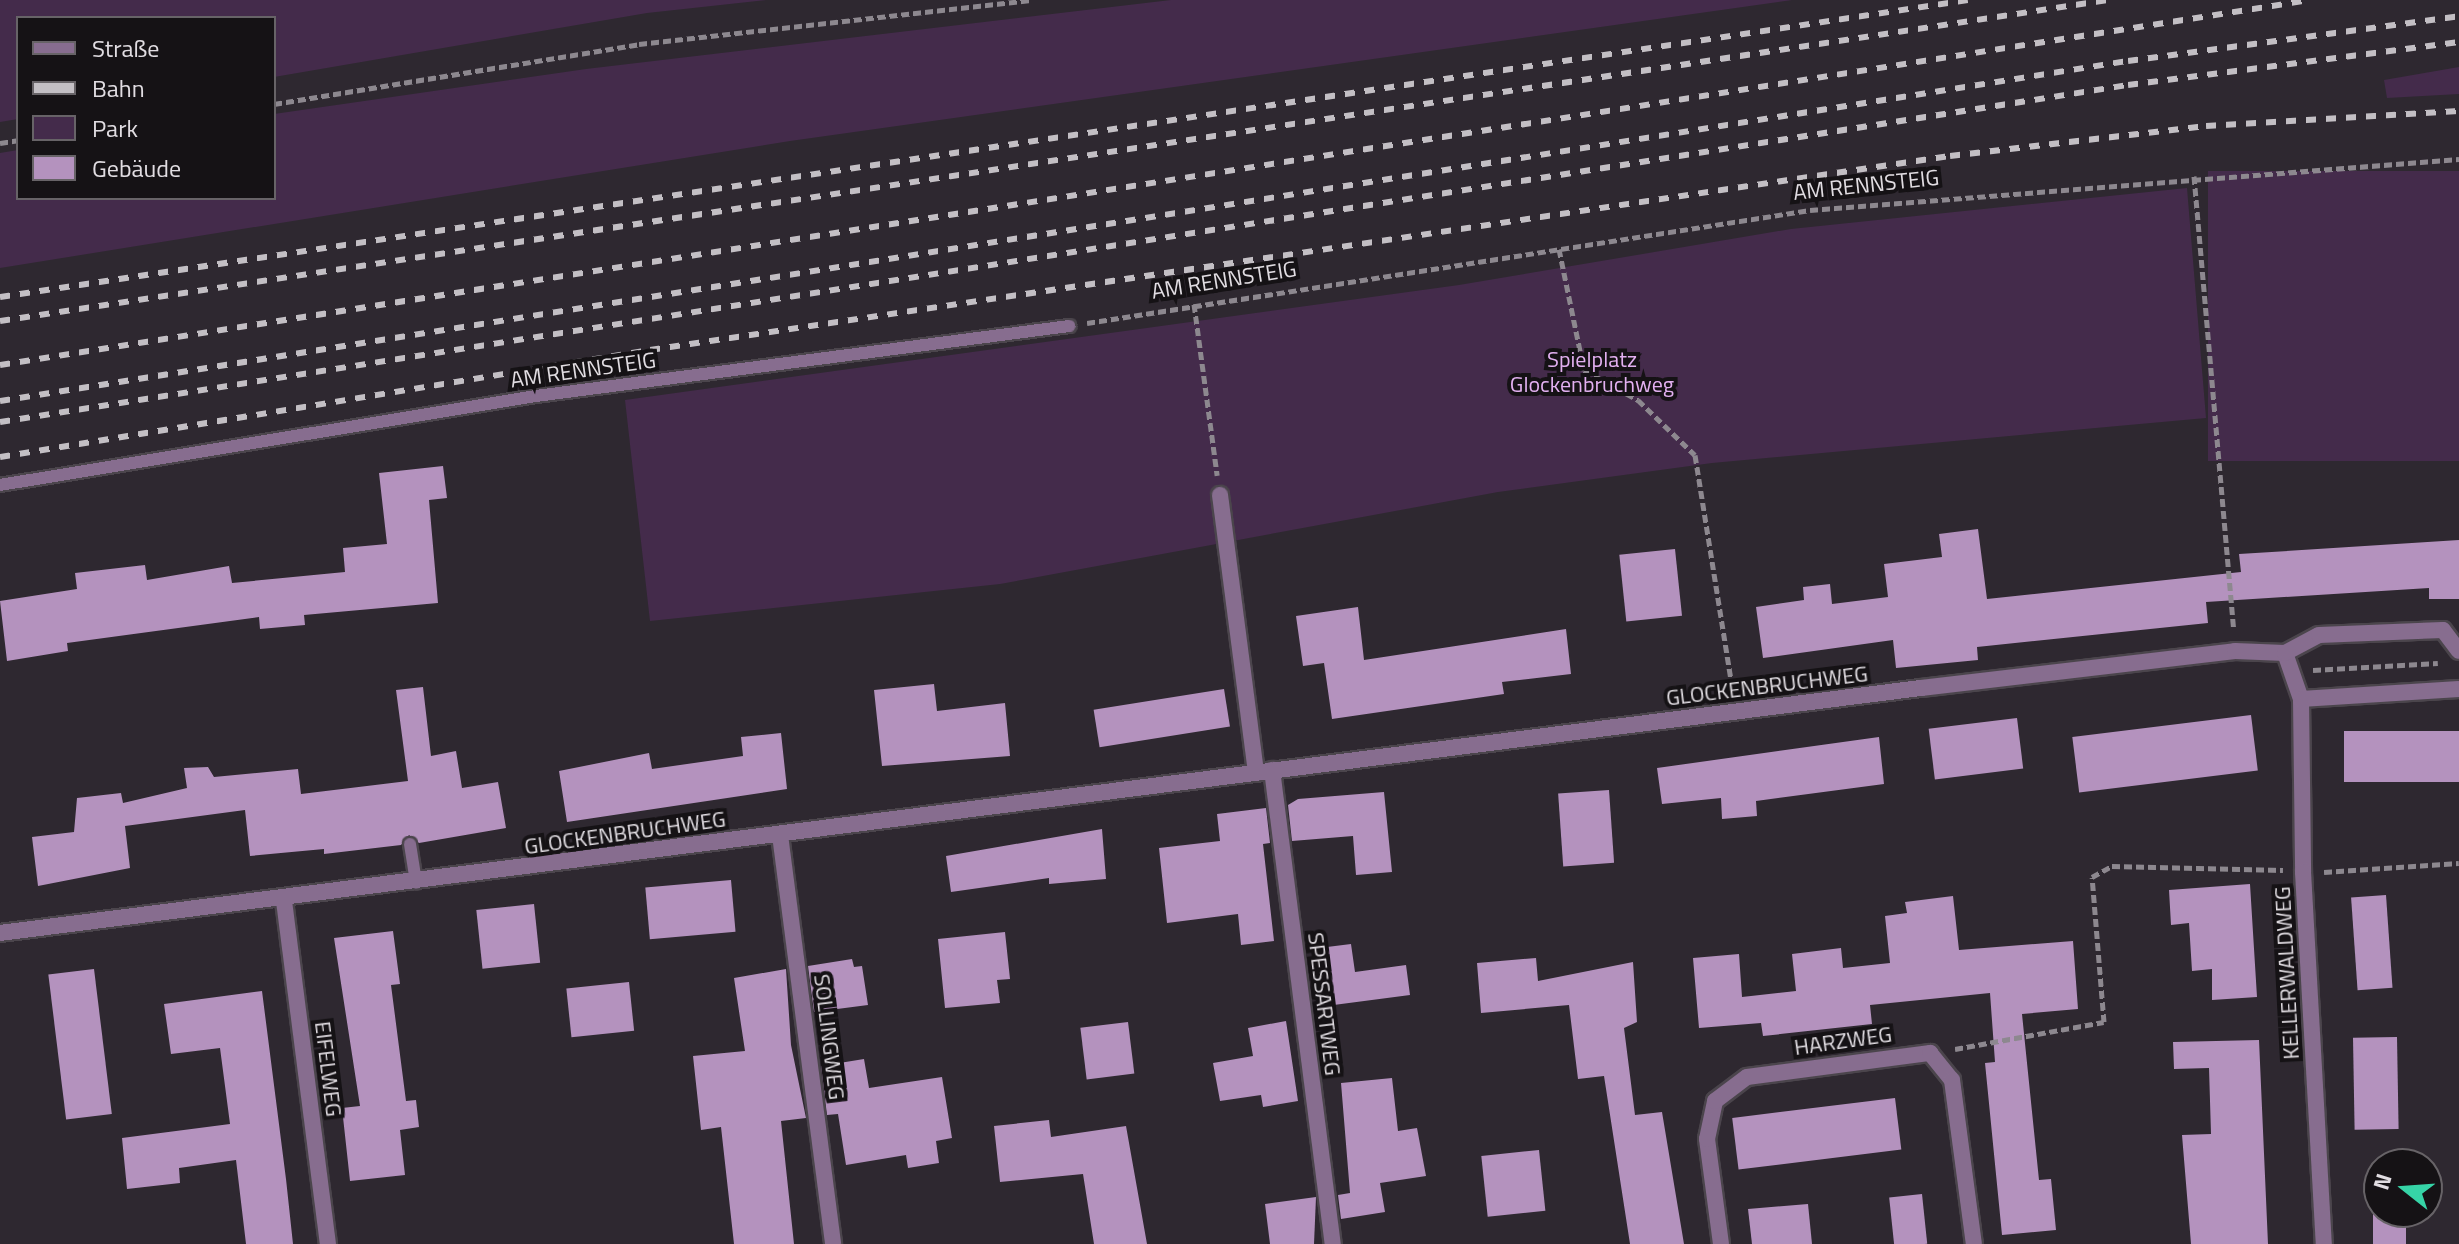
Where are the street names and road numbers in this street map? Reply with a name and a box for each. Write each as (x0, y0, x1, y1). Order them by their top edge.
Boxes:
street label: AM RENNSTEIG (1792, 164, 1940, 206)
street label: AM RENNSTEIG (1150, 256, 1298, 304)
street label: AM RENNSTEIG (509, 347, 657, 393)
street label: GLOCKENBRUCHWEG (1665, 661, 1869, 711)
street label: GLOCKENBRUCHWEG (523, 806, 727, 860)
street label: KELLERWALDWEG (2269, 886, 2305, 1060)
street label: SPESSARTWEG (1302, 931, 1346, 1077)
street label: SOLLINGWEG (808, 973, 850, 1101)
street label: EIFELWEG (309, 1020, 347, 1118)
street label: HARZWEG (1792, 1021, 1894, 1061)

